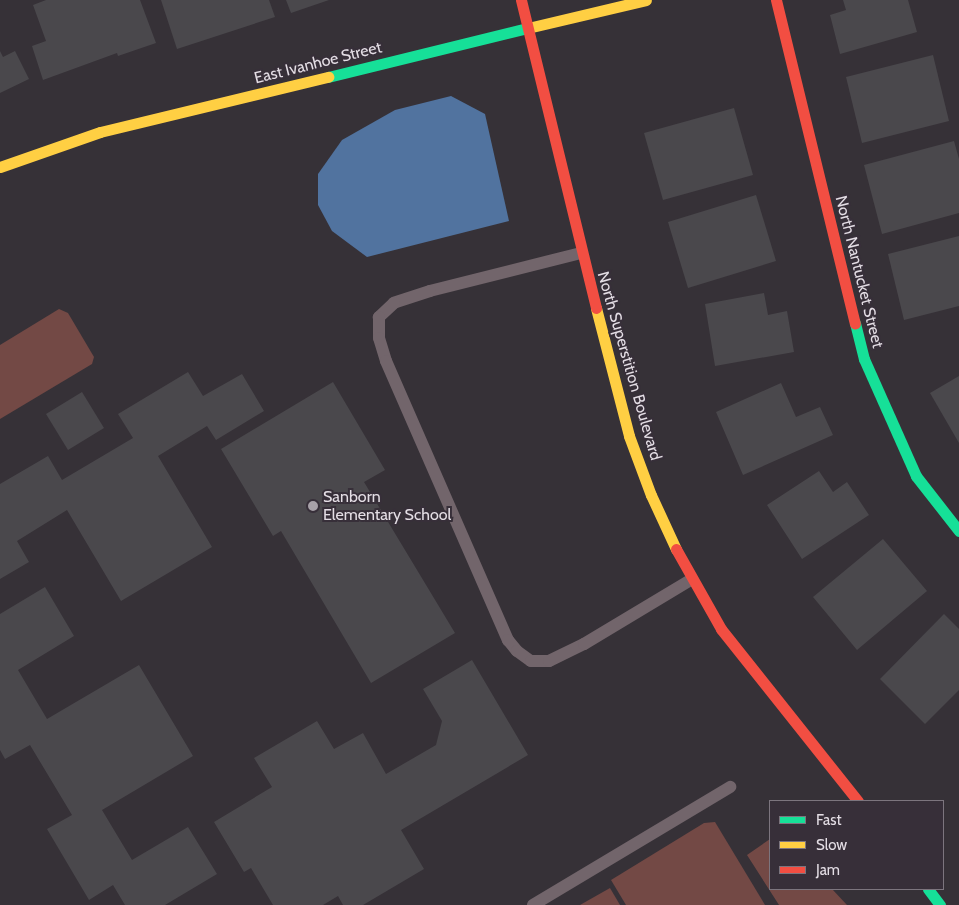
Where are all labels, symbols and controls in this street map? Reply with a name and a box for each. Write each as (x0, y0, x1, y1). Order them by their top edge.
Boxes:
street label: East Ivanhoe Street (252, 38, 384, 88)
street label: North Nantucket Street (831, 194, 887, 350)
street label: North Superstition Boulevard (593, 269, 665, 463)
place label: Sanborn Elementary School (323, 487, 451, 525)
marker: Sanborn Elementary School (307, 500, 319, 512)
legend (769, 800, 944, 890)
text: Fast (816, 811, 841, 829)
text: Slow (816, 836, 847, 854)
text: Jam (816, 861, 840, 879)

